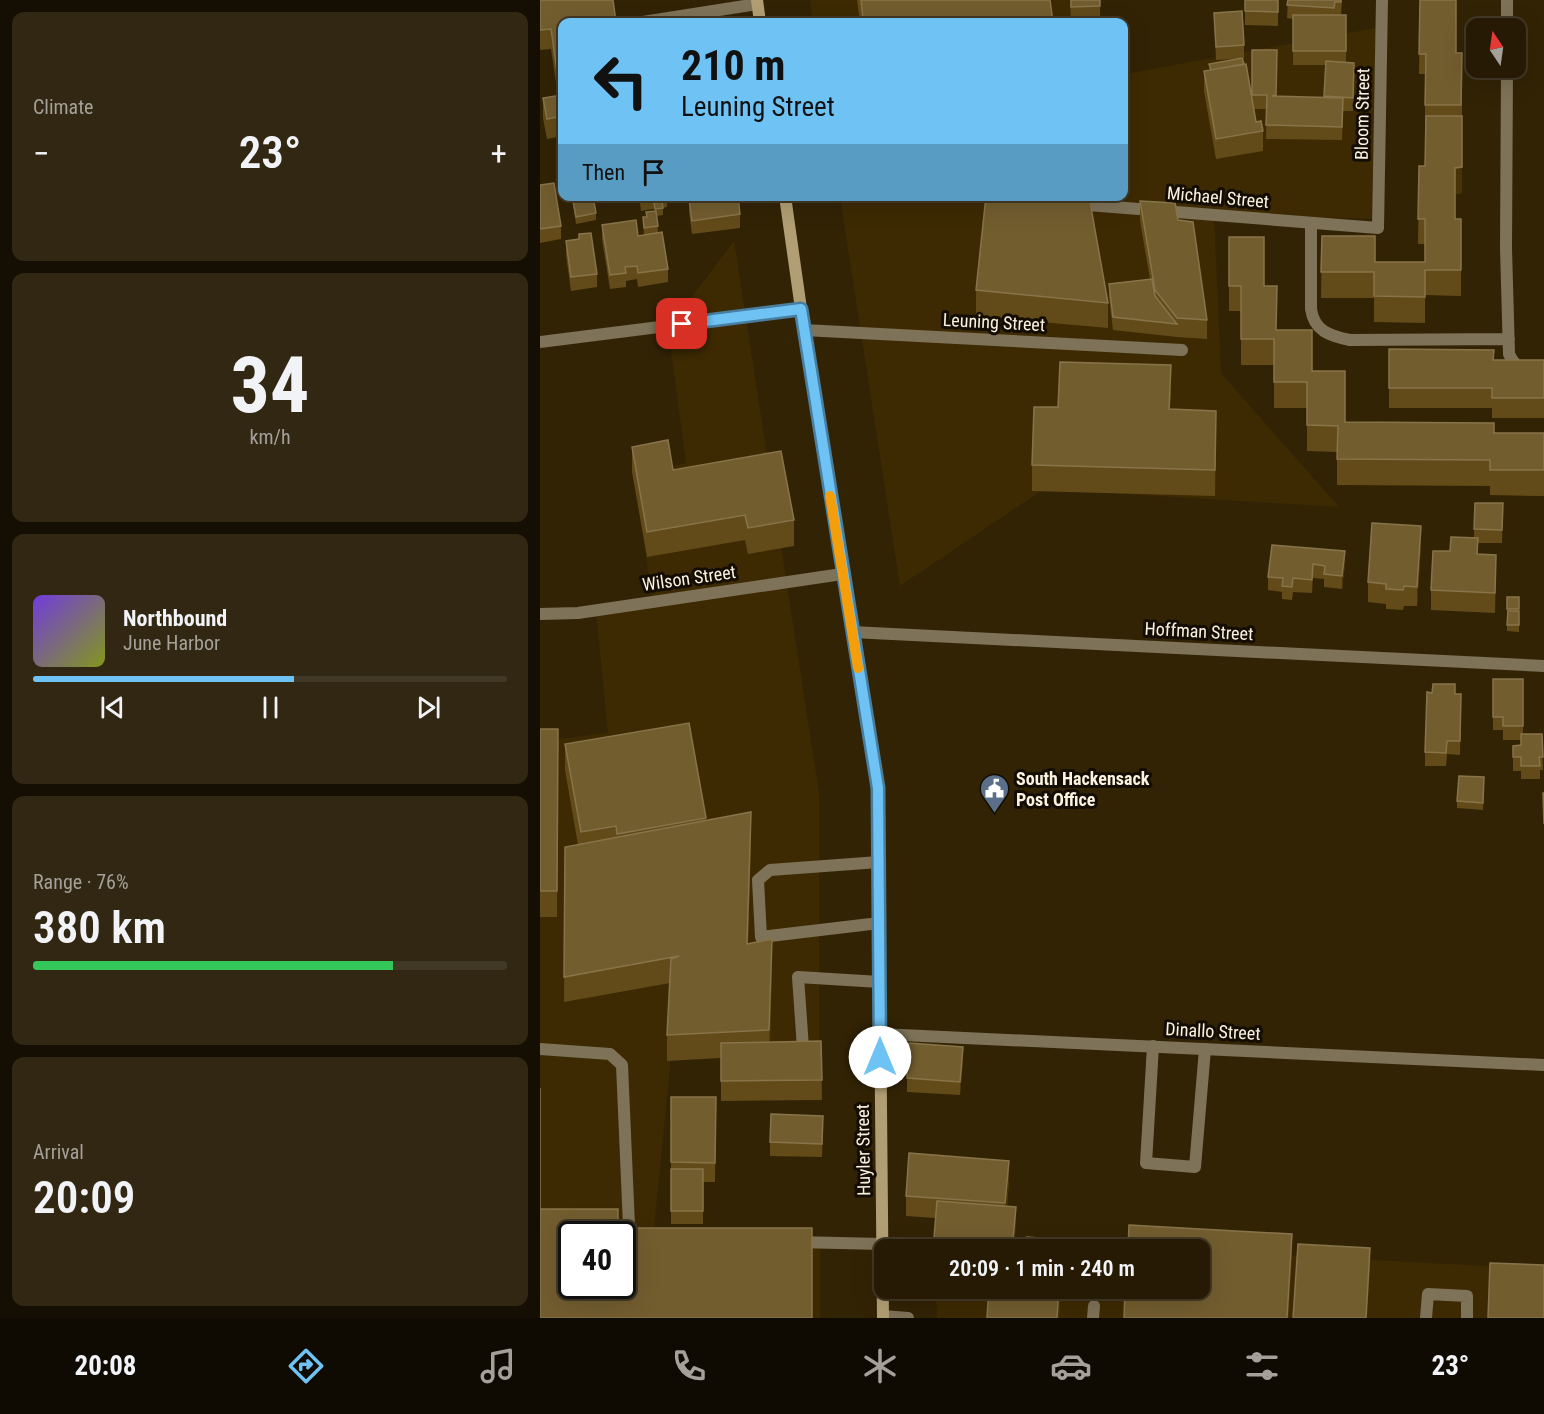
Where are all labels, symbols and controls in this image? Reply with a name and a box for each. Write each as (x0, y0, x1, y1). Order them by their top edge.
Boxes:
north arrow (1466, 18, 1526, 78)
map controls (1466, 18, 1526, 78)
text: 210 m (681, 41, 786, 90)
icon: left (582, 42, 660, 120)
street label: Bloom Street (1351, 68, 1373, 160)
text: Leuning Street (681, 91, 835, 123)
text: Climate (33, 95, 93, 119)
text: 23° (239, 126, 301, 179)
text: − (33, 134, 50, 173)
text: + (491, 134, 507, 173)
icon: arrive (637, 156, 670, 189)
text: Then (582, 160, 625, 185)
street label: Michael Street (1166, 182, 1270, 212)
pin (656, 298, 707, 349)
icon: arrive (665, 307, 698, 340)
street label: Leuning Street (942, 309, 1046, 335)
text: 34 (231, 340, 309, 431)
text: km/h (249, 425, 291, 449)
street label: Wilson Street (641, 561, 737, 595)
text: Northbound (123, 606, 227, 631)
street label: Hoffman Street (1144, 618, 1254, 644)
text: June Harbor (123, 631, 220, 655)
icon: previous (96, 691, 129, 724)
icon: pause (254, 691, 287, 724)
icon: next (412, 691, 445, 724)
place label: South Hackensack Post Office (1016, 768, 1150, 810)
public building icon: South Hackensack Post Office (979, 772, 1011, 814)
text: Range · 76% (33, 870, 129, 894)
text: 380 km (33, 901, 166, 954)
street label: Dinallo Street (1165, 1018, 1261, 1044)
position arrow (848, 1025, 912, 1089)
street label: Huyler Street (852, 1104, 874, 1196)
text: Arrival (33, 1140, 84, 1164)
text: 20:09 (33, 1171, 135, 1224)
speed limit sign: 40 (558, 1221, 636, 1299)
text: 20:09 · 1 min · 240 m (949, 1256, 1135, 1281)
icon: directions (285, 1345, 327, 1387)
icon: music (477, 1345, 519, 1387)
icon: phone (668, 1345, 710, 1387)
icon: climate (859, 1345, 901, 1387)
icon: car (1050, 1345, 1092, 1387)
icon: filters (1241, 1345, 1283, 1387)
text: 20:08 (75, 1350, 136, 1382)
text: 23° (1432, 1350, 1469, 1382)

